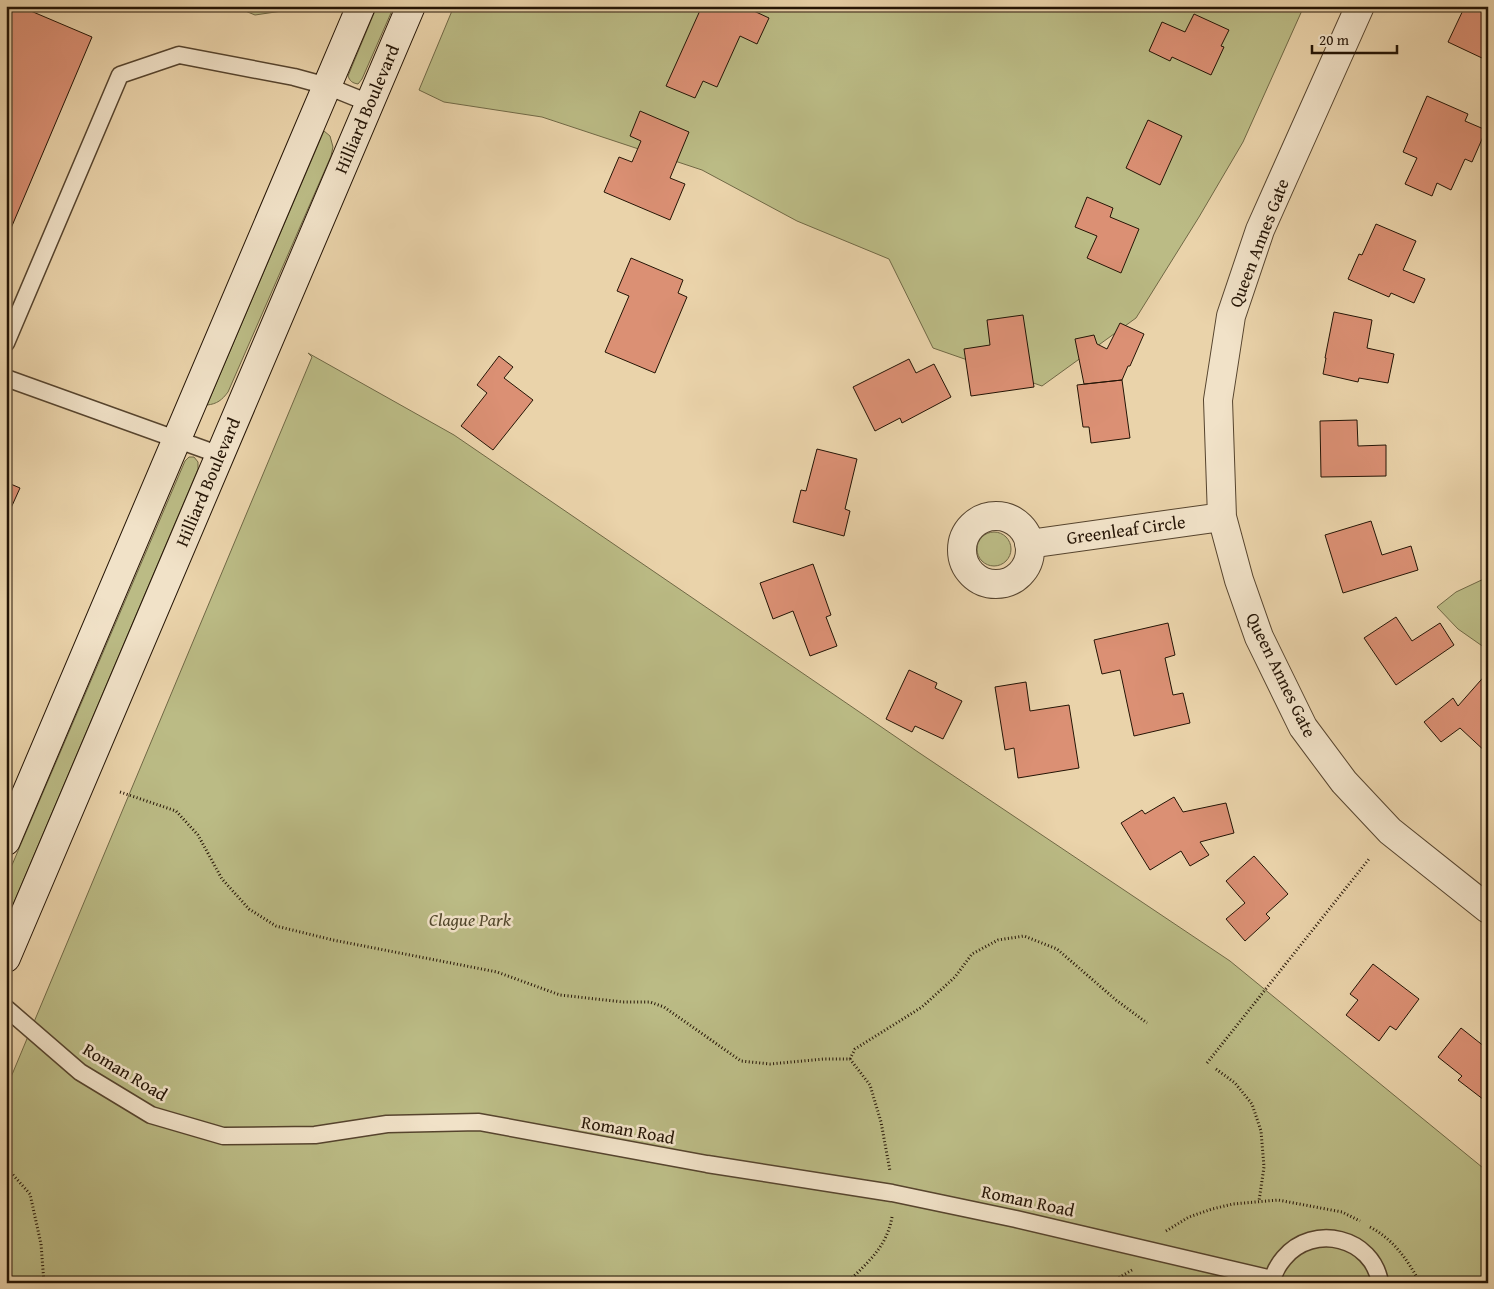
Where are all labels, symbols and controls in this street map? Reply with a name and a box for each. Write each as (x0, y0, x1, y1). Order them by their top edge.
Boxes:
scale bar (1312, 22, 1396, 54)
text: 20 m (1319, 29, 1350, 50)
street label: Hilliard Boulevard (327, 40, 406, 178)
street label: Queen Annes Gate (1222, 174, 1296, 311)
street label: Hilliard Boulevard (168, 413, 247, 551)
street label: Greenleaf Circle (1065, 508, 1187, 551)
street label: Queen Annes Gate (1239, 608, 1323, 742)
park label: Clague Park (429, 906, 512, 933)
street label: Roman Road (78, 1036, 173, 1108)
street label: Roman Road (579, 1108, 677, 1151)
street label: Roman Road (979, 1177, 1078, 1224)

